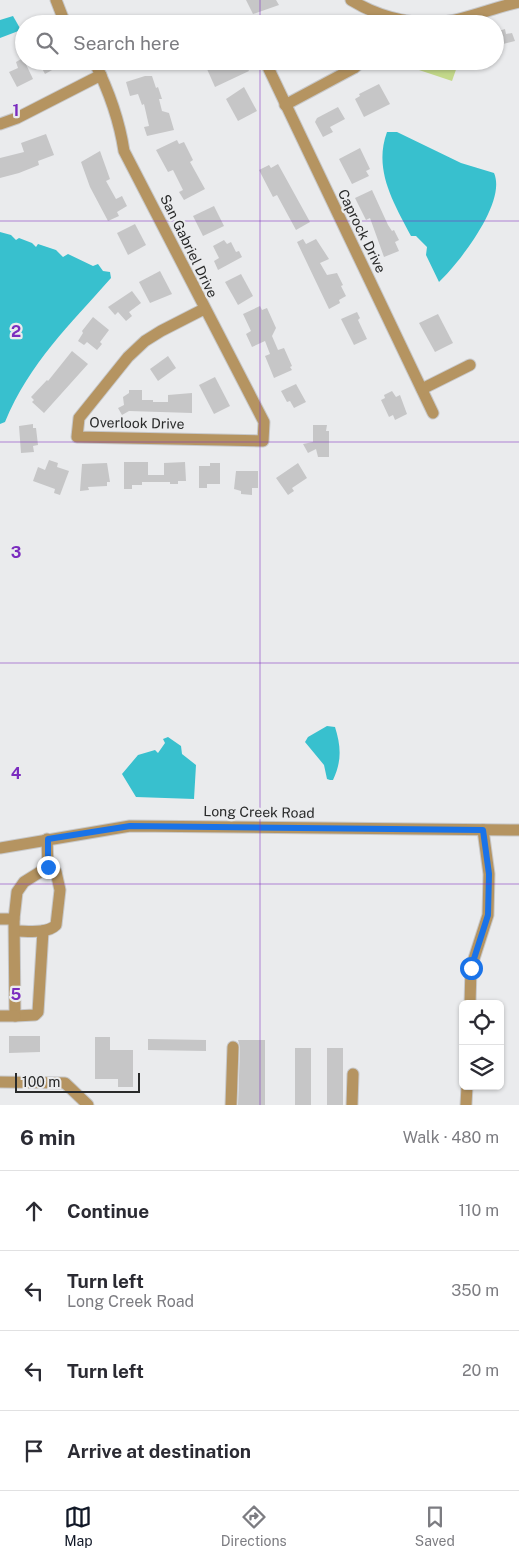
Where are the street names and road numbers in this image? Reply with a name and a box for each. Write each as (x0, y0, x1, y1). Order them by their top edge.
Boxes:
street label: Caprock Drive (335, 187, 389, 276)
street label: San Gabriel Drive (157, 192, 221, 300)
street label: Overlook Drive (89, 414, 185, 432)
street label: Long Creek Road (203, 803, 315, 821)

